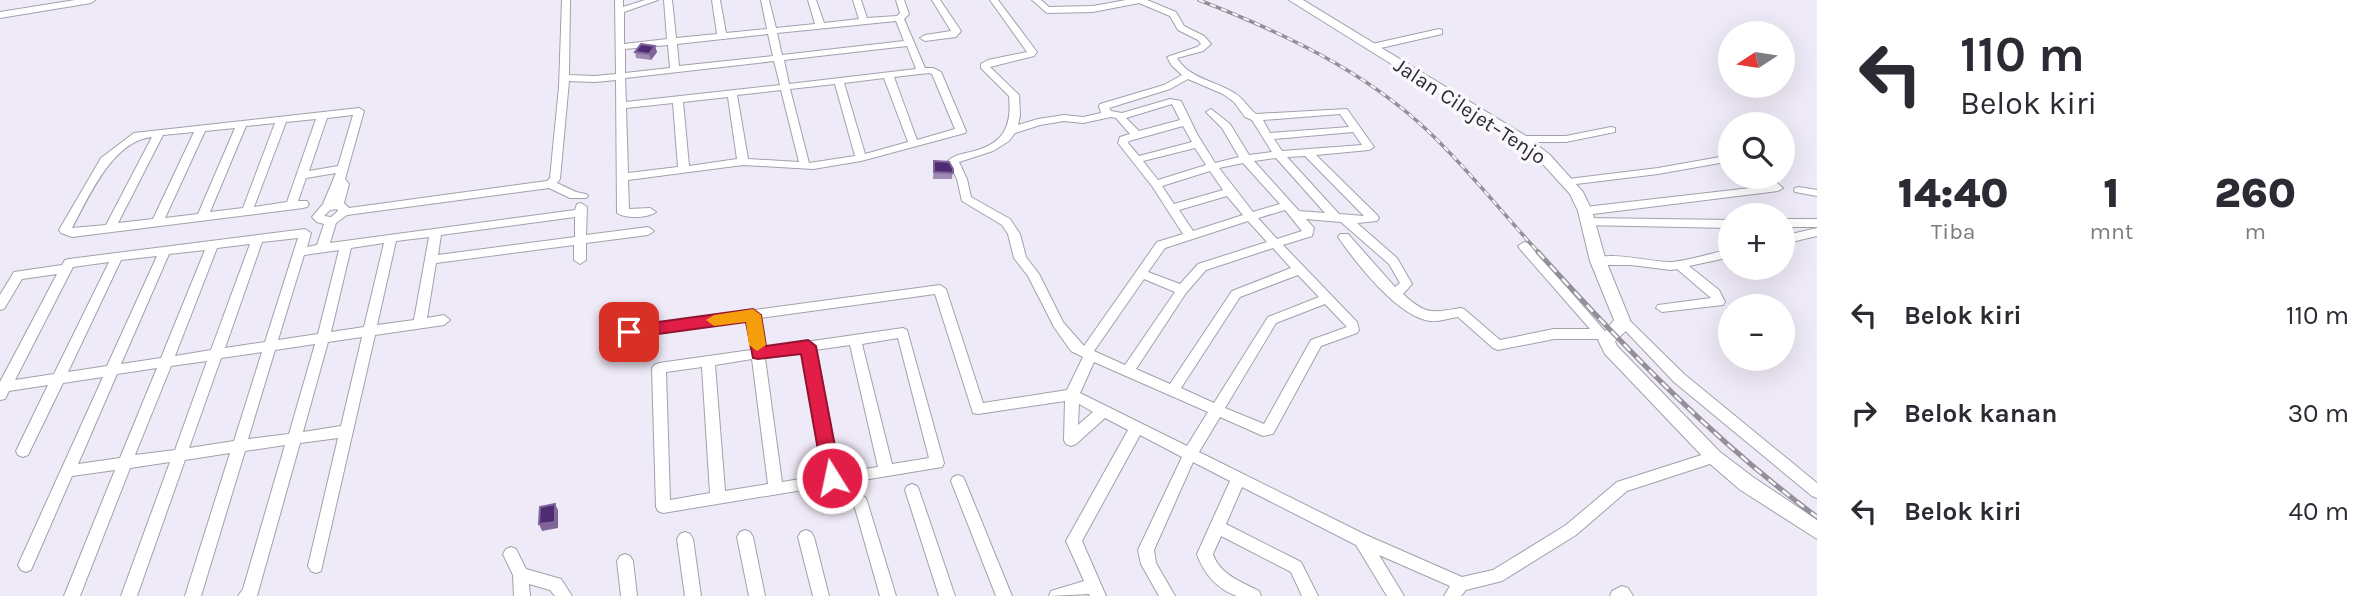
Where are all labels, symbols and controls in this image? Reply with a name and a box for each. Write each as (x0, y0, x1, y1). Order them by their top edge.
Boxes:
north arrow (1718, 21, 1796, 98)
map controls (1718, 21, 1795, 371)
text: 110 m (1960, 26, 2085, 83)
icon: left (1845, 28, 1936, 119)
street label: Jalan Cilejet–Tenjo (1389, 53, 1551, 169)
text: Belok kiri (1960, 85, 2097, 122)
button: search (1718, 112, 1795, 189)
text: 14:40 (1898, 168, 2009, 218)
text: 1 (2103, 168, 2119, 218)
text: 260 (2214, 168, 2296, 218)
button: + (1718, 203, 1795, 280)
text: Tiba (1931, 218, 1976, 245)
text: mnt (2089, 218, 2133, 245)
text: m (2244, 218, 2266, 245)
button: − (1718, 294, 1795, 371)
icon: left (1845, 296, 1883, 334)
text: Belok kiri (1904, 300, 2022, 331)
text: 110 m (2286, 300, 2349, 331)
pin (599, 302, 659, 362)
icon: arrive (610, 313, 648, 351)
icon: right (1845, 394, 1883, 432)
text: Belok kanan (1904, 398, 2057, 429)
text: 30 m (2288, 398, 2349, 429)
position arrow (795, 441, 869, 515)
icon: left (1845, 492, 1883, 530)
text: Belok kiri (1904, 496, 2022, 527)
text: 40 m (2289, 496, 2349, 527)

